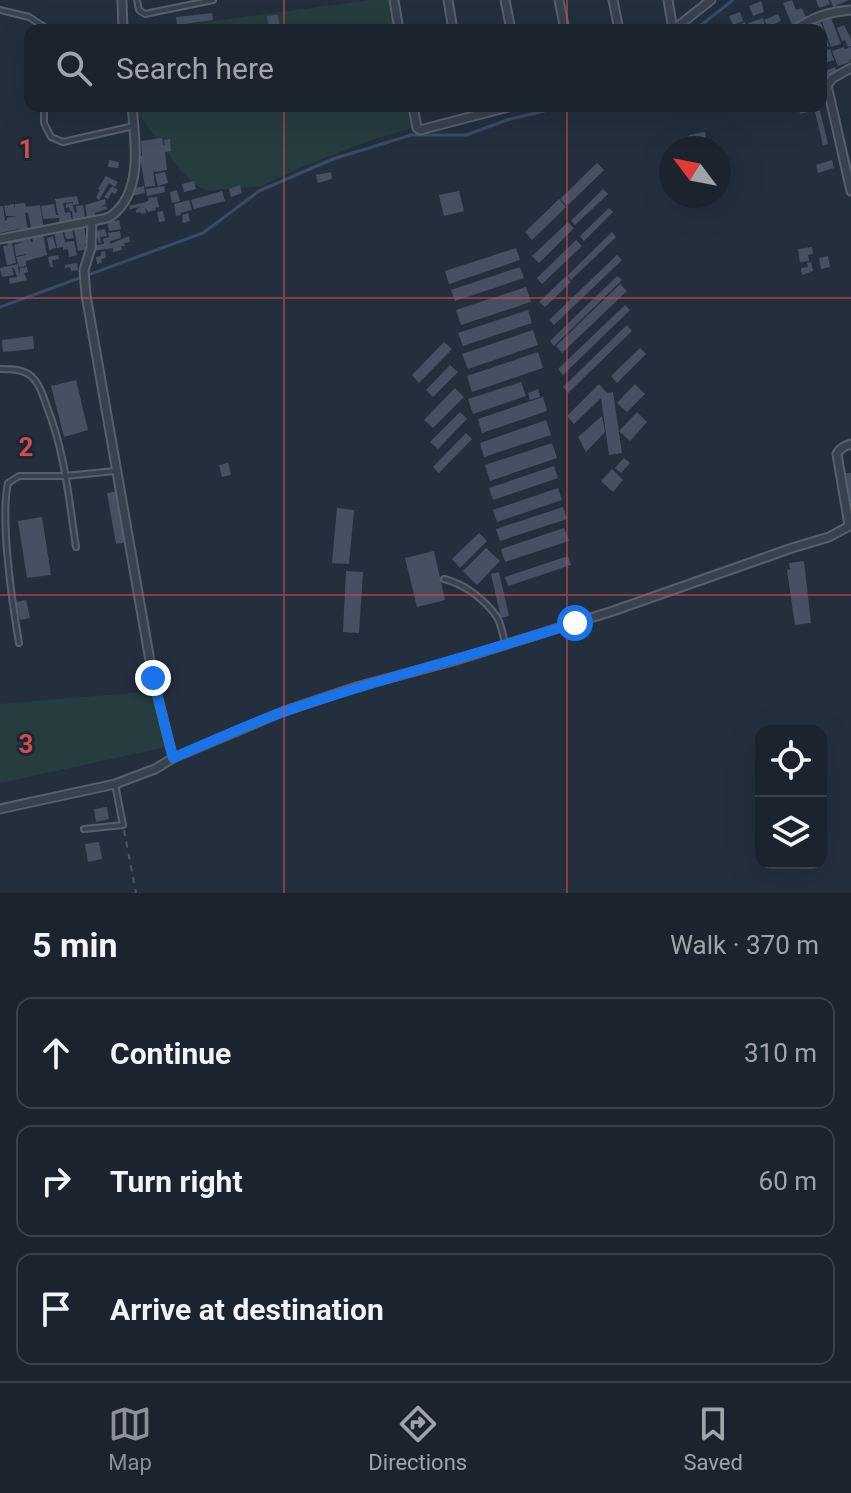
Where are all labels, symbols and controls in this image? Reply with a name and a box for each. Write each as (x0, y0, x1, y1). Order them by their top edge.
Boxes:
search box (24, 24, 827, 112)
icon: search (52, 46, 96, 90)
text: Search here (116, 51, 274, 86)
text: 1 (19, 134, 33, 164)
north arrow (659, 136, 731, 208)
text: 2 (19, 432, 33, 462)
route start (557, 605, 593, 641)
route end (135, 660, 171, 696)
map controls (755, 725, 827, 869)
button: locate (755, 725, 827, 797)
text: 3 (19, 729, 33, 759)
button: layers (755, 797, 827, 869)
text: 5 min (32, 925, 117, 965)
text: Walk · 370 m (670, 930, 819, 960)
icon: ahead (34, 1031, 78, 1075)
text: Continue (110, 1036, 231, 1071)
text: 310 m (744, 1038, 817, 1068)
icon: right (34, 1159, 78, 1203)
text: Turn right (110, 1164, 243, 1199)
text: 60 m (759, 1166, 817, 1196)
icon: arrive (34, 1287, 78, 1331)
text: Arrive at destination (110, 1292, 384, 1327)
tab: Map (108, 1402, 152, 1475)
tab: Directions (368, 1402, 467, 1475)
tab: Saved (683, 1402, 743, 1475)

